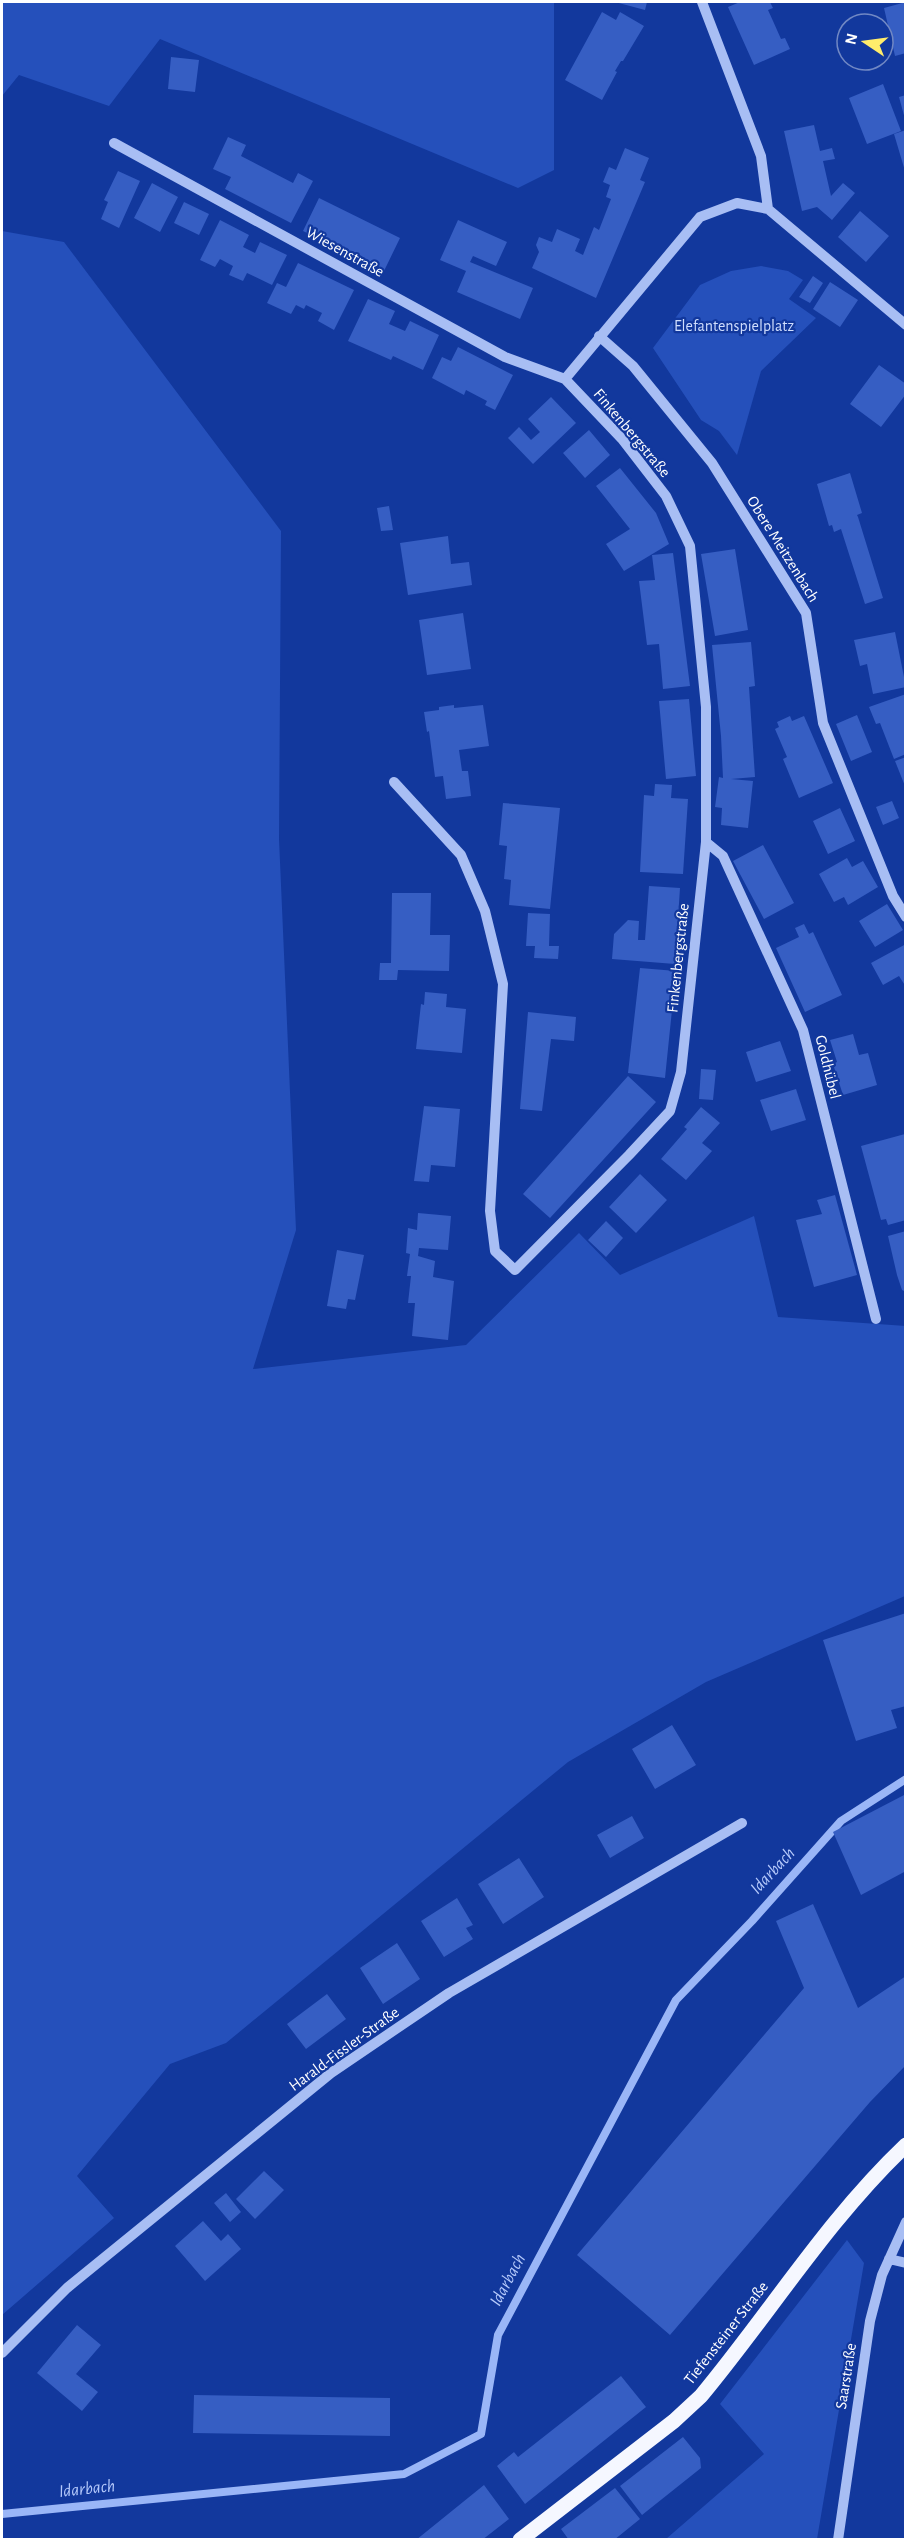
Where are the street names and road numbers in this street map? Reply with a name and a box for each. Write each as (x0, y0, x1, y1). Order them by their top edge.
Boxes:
street label: Wiesenstraße (303, 224, 387, 280)
street label: Finkenbergstraße (591, 386, 673, 480)
street label: Obere Meitzenbach (744, 493, 822, 605)
street label: Finkenbergstraße (664, 902, 692, 1014)
street label: Goldhübel (812, 1033, 844, 1101)
street label: Harald-Fissler-Straße (286, 2004, 402, 2094)
street label: Tiefensteiner Straße (681, 2278, 771, 2388)
street label: Saarstraße (833, 2342, 859, 2410)

